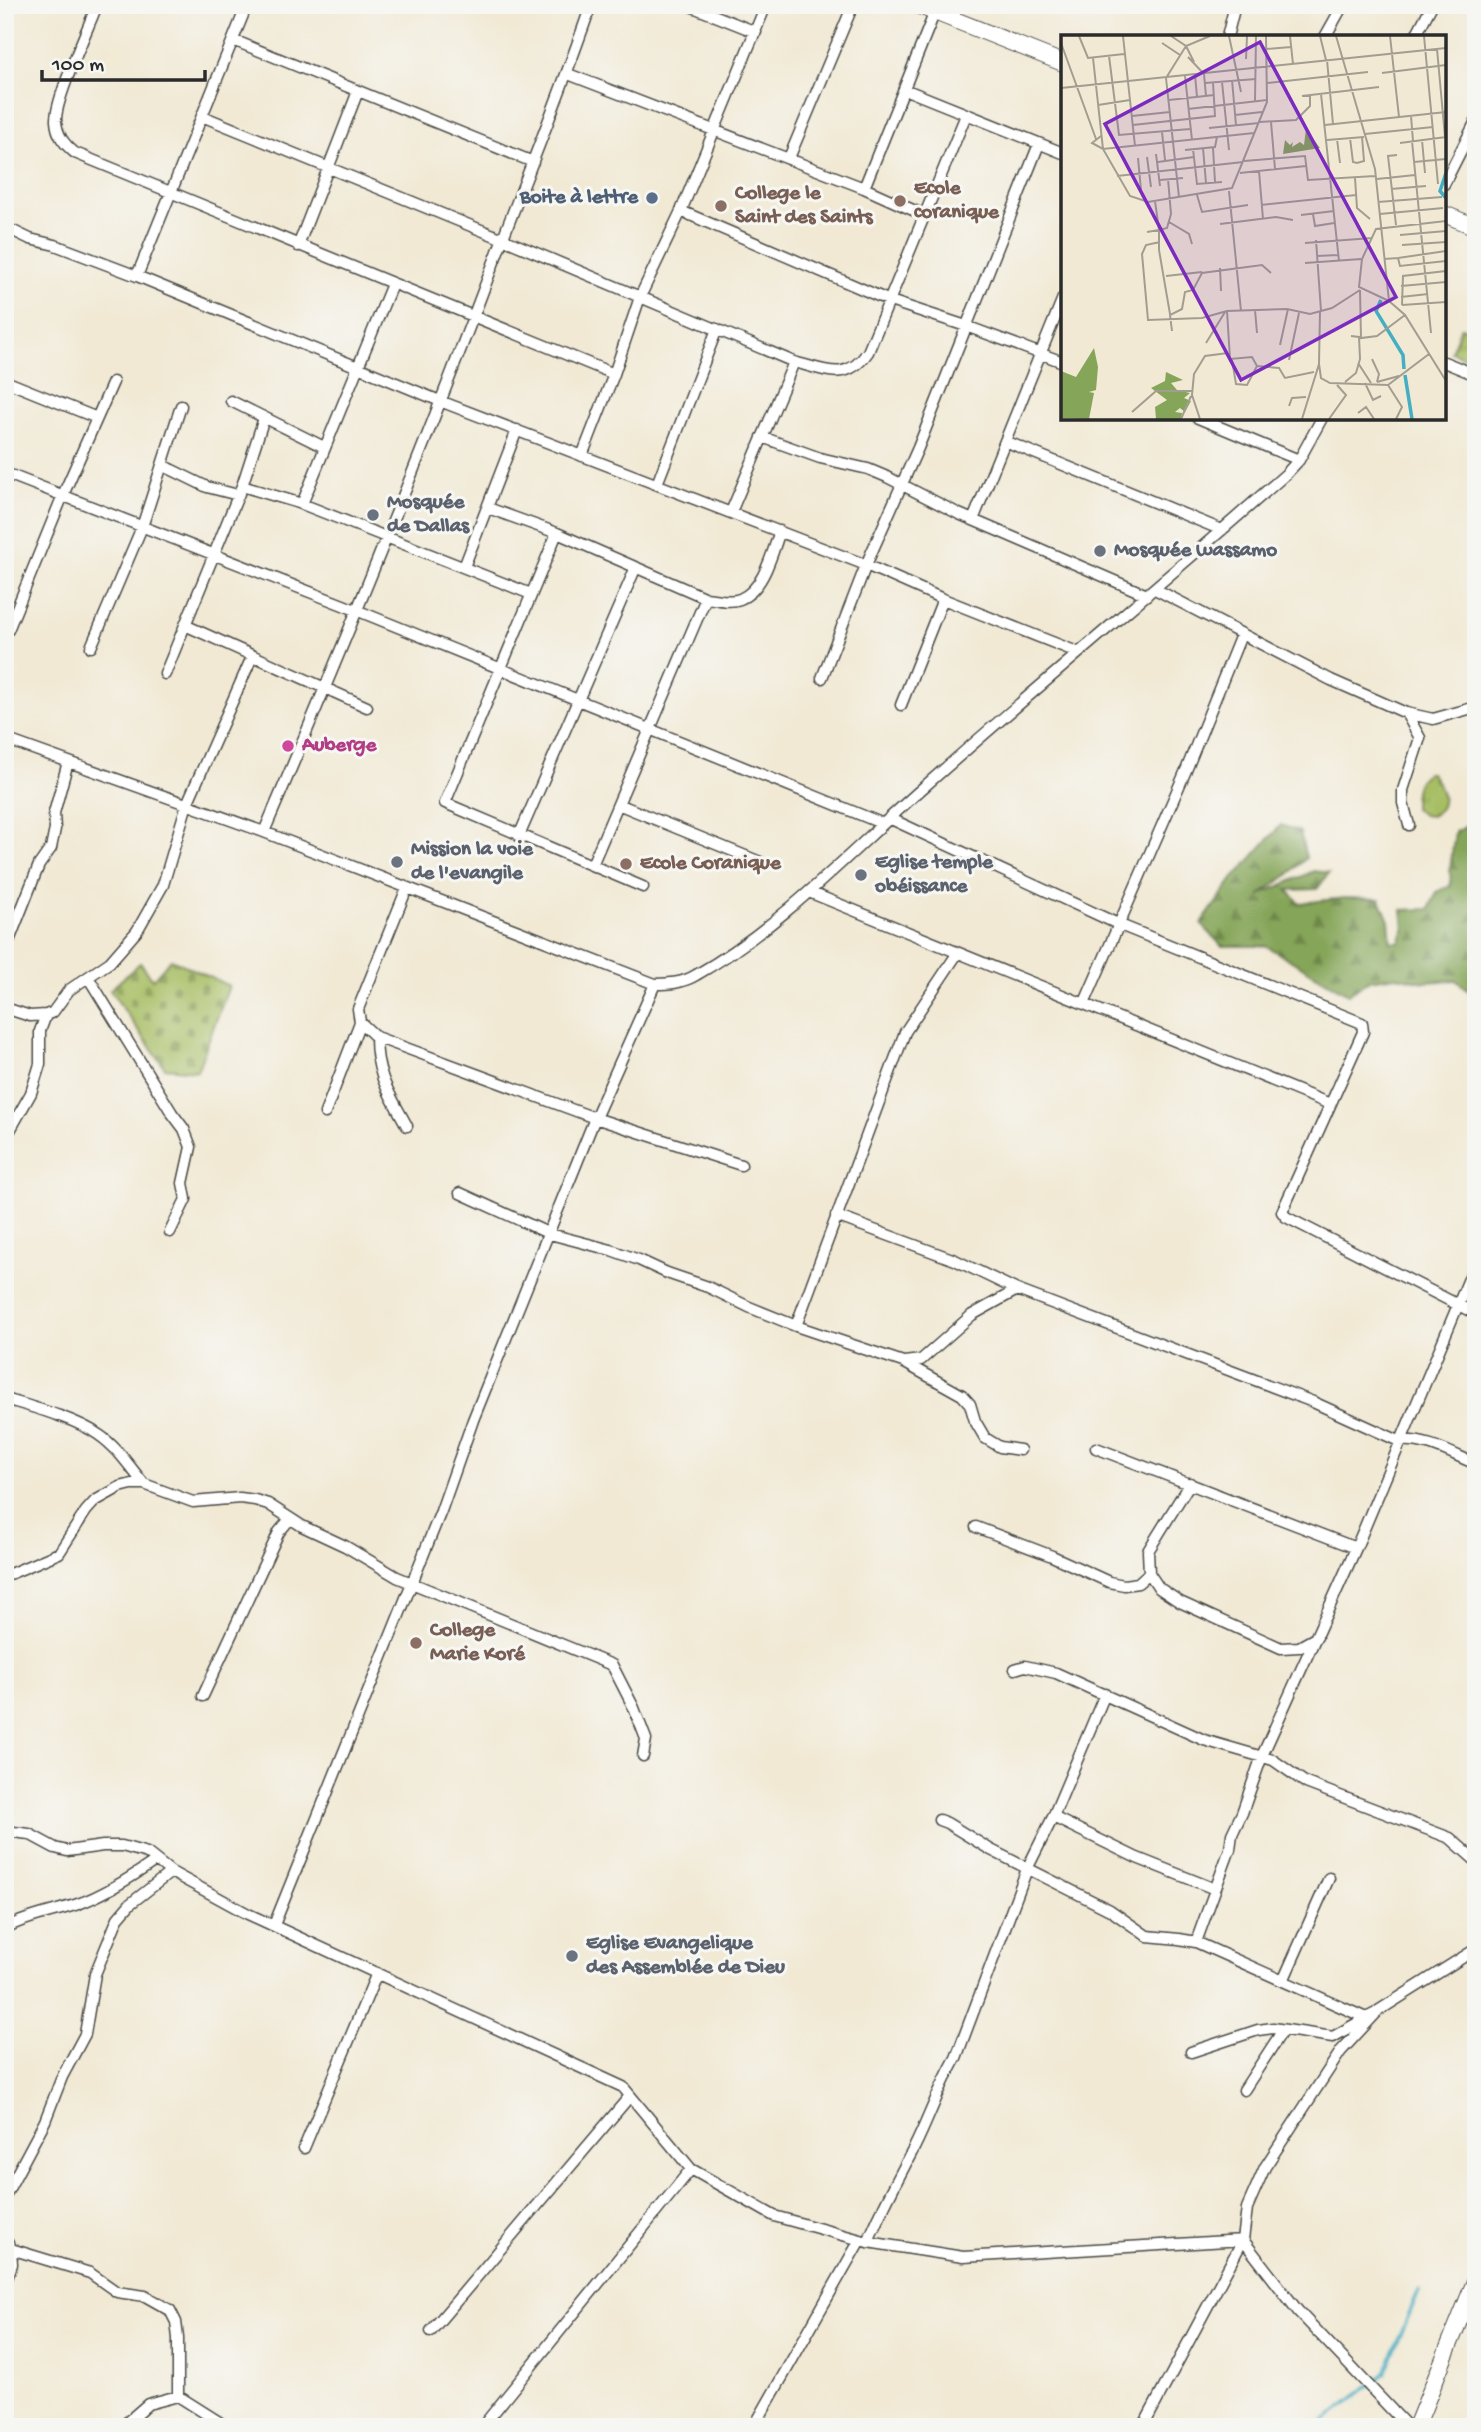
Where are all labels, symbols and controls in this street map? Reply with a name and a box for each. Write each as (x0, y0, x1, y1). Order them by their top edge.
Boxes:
inset map (1061, 35, 1446, 420)
scale bar (42, 38, 205, 82)
text: 100 m (51, 54, 104, 79)
place label: Ecole coranique (914, 177, 1000, 226)
place label: College le Saint des Saints (734, 182, 874, 231)
place label: Boite à lettre (519, 186, 639, 211)
marker: Boite à lettre (644, 190, 660, 206)
marker: Ecole coranique (892, 193, 908, 209)
marker: College le Saint des Saints (713, 198, 729, 214)
place label: Mosquée de Dallas (387, 491, 470, 540)
marker: Mosquée de Dallas (365, 507, 381, 523)
place label: Mosquée wassamo (1114, 539, 1277, 564)
marker: Mosquée wassamo (1092, 543, 1108, 559)
place label: Auberge (301, 734, 378, 759)
marker: Auberge (280, 738, 296, 754)
place label: Mission la voie de l'evangile (411, 838, 534, 887)
place label: Eglise temple obéissance (874, 851, 994, 900)
place label: Ecole Coranique (640, 852, 782, 877)
marker: Mission la voie de l'evangile (389, 854, 405, 870)
marker: Ecole Coranique (618, 856, 634, 872)
marker: Eglise temple obéissance (853, 867, 869, 883)
place label: College Marie Koré (429, 1619, 526, 1668)
marker: College Marie Koré (408, 1635, 424, 1651)
place label: Eglise Evangelique des Assemblée de Dieu (586, 1932, 785, 1981)
marker: Eglise Evangelique des Assemblée de Dieu (564, 1948, 580, 1964)

